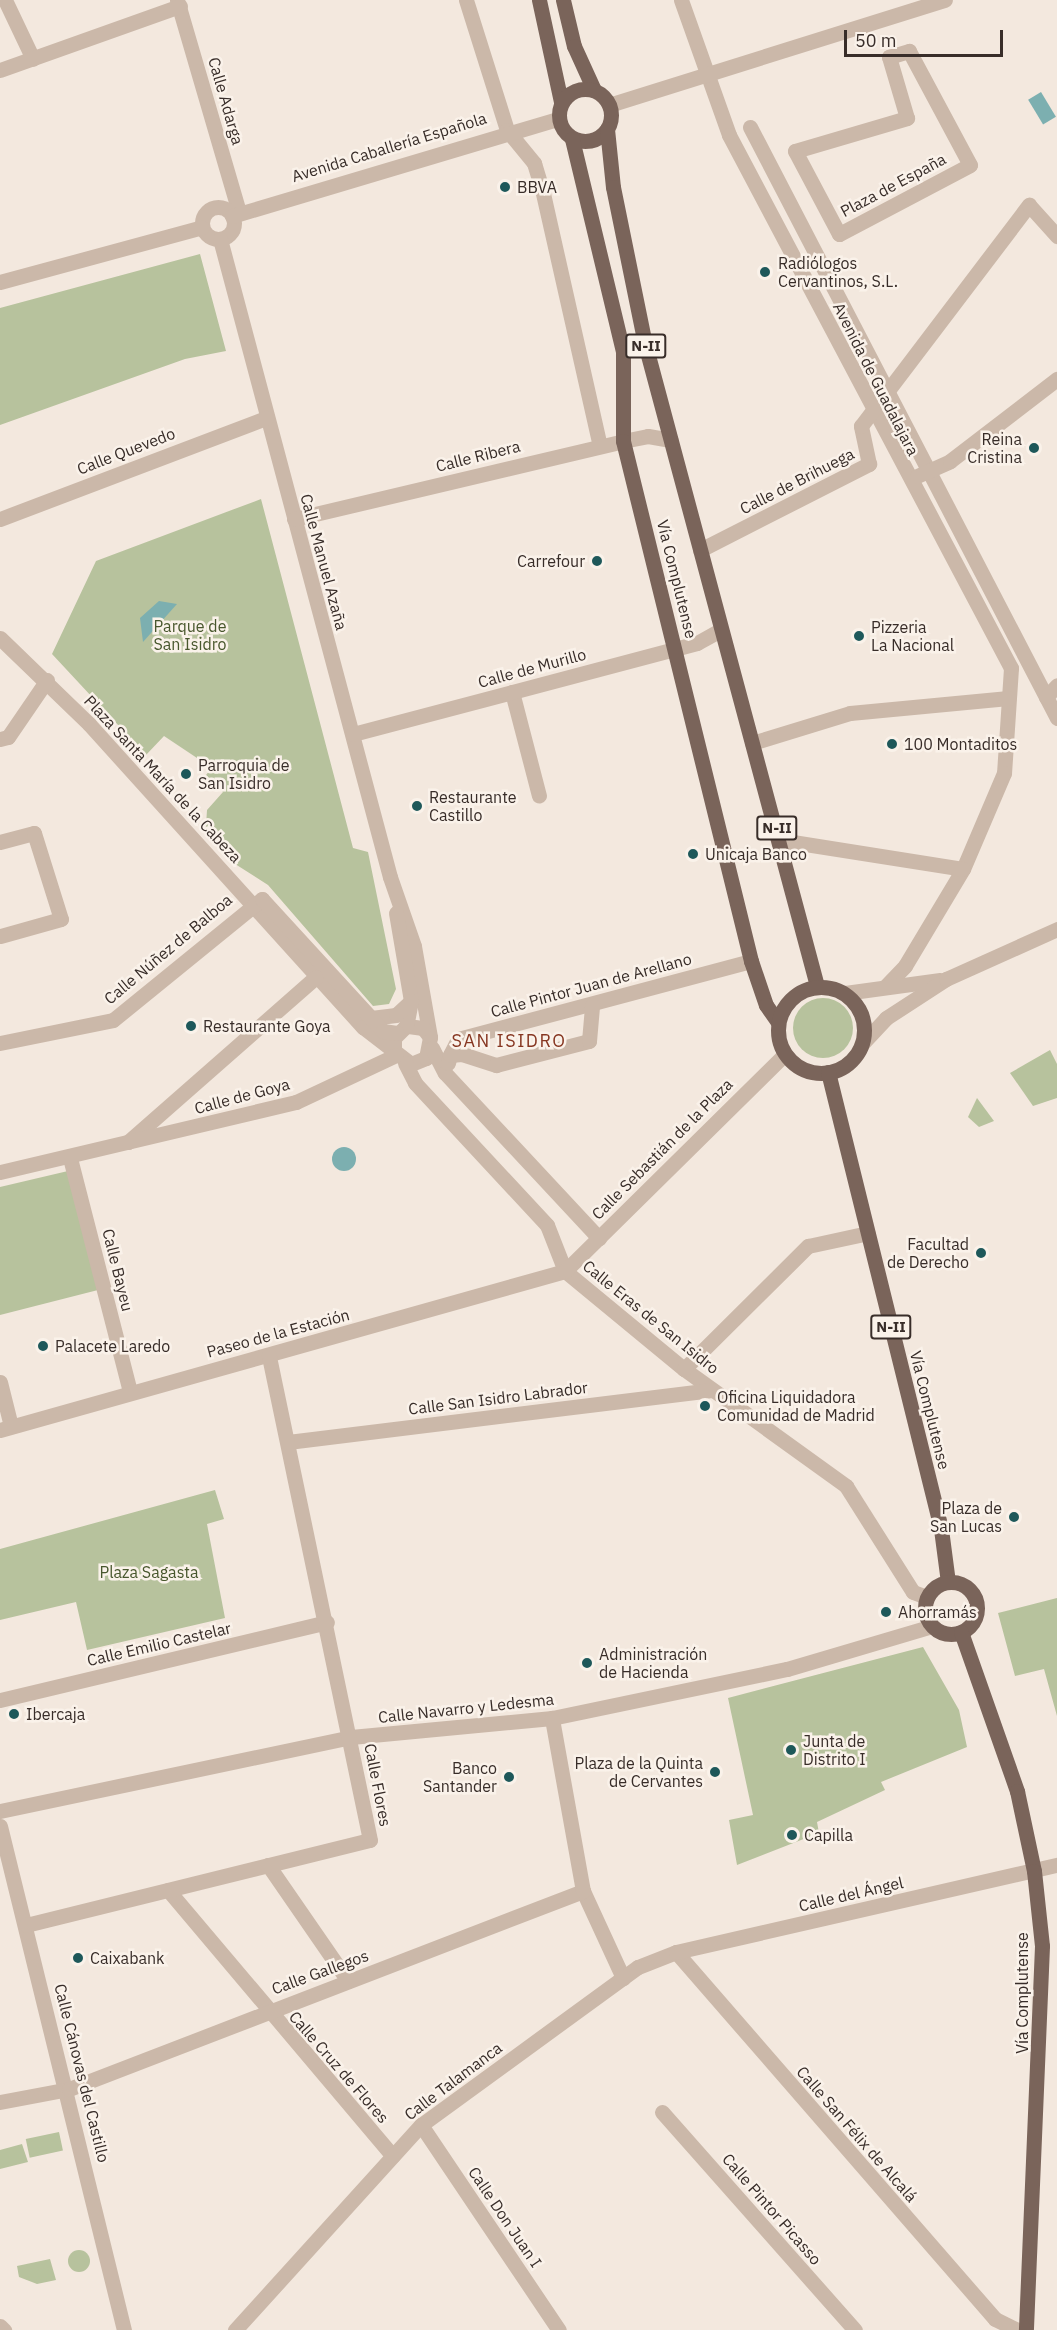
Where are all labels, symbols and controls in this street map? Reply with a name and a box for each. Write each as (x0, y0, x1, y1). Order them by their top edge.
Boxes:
scale bar (847, 18, 1006, 56)
text: 50 m (855, 29, 897, 52)
street label: Calle Adarga (204, 55, 248, 147)
street label: Avenida Caballería Española (289, 108, 489, 186)
street label: Plaza de España (837, 149, 949, 221)
place label: BBVA (517, 177, 557, 197)
marker: BBVA (498, 180, 512, 194)
place label: Radiólogos Cervantinos, S.L. (778, 253, 898, 291)
marker: Radiólogos Cervantinos, S.L. (756, 263, 774, 281)
street label: Avenida de Guadalajara (829, 299, 923, 459)
road number: N-II (625, 334, 667, 358)
street label: Calle Quevedo (74, 423, 178, 479)
place label: Reina Cristina (967, 429, 1022, 467)
street label: Calle Ribera (434, 436, 522, 476)
marker: Reina Cristina (1027, 441, 1041, 455)
street label: Calle de Brihuega (737, 444, 857, 518)
street label: Calle Manuel Azaña (297, 492, 351, 632)
street label: Vía Complutense (653, 518, 701, 640)
place label: Carrefour (517, 551, 585, 571)
marker: Carrefour (590, 554, 604, 568)
park label: Parque de San Isidro (154, 616, 226, 654)
place label: Pizzeria La Nacional (871, 617, 954, 655)
marker: Pizzeria La Nacional (852, 629, 866, 643)
street label: Calle de Murillo (476, 644, 588, 692)
street label: Plaza Santa María de la Cabeza (80, 691, 246, 867)
place label: 100 Montaditos (904, 734, 1017, 754)
marker: 100 Montaditos (885, 737, 899, 751)
place label: Parroquia de San Isidro (198, 755, 289, 793)
marker: Parroquia de San Isidro (179, 767, 193, 781)
place label: Restaurante Castillo (429, 787, 516, 825)
marker: Restaurante Castillo (410, 799, 424, 813)
road number: N-II (756, 816, 798, 840)
place label: Unicaja Banco (705, 844, 807, 864)
marker: Unicaja Banco (686, 847, 700, 861)
street label: Calle Núñez de Balboa (100, 890, 236, 1008)
street label: Calle Pintor Juan de Arellano (488, 949, 694, 1021)
place label: Restaurante Goya (203, 1016, 331, 1036)
marker: Restaurante Goya (184, 1019, 198, 1033)
district label: SAN ISIDRO (452, 1030, 566, 1052)
street label: Calle de Goya (192, 1074, 292, 1118)
street label: Calle Sebastián de la Plaza (588, 1075, 736, 1223)
street label: Calle Bayeu (98, 1227, 138, 1313)
place label: Facultad de Derecho (887, 1234, 969, 1272)
marker: Facultad de Derecho (974, 1246, 988, 1260)
street label: Calle Eras de San Isidro (579, 1256, 723, 1378)
street label: Paseo de la Estación (204, 1305, 352, 1361)
road number: N-II (870, 1315, 912, 1339)
place label: Palacete Laredo (55, 1336, 170, 1356)
marker: Palacete Laredo (36, 1339, 50, 1353)
street label: Vía Complutense (906, 1349, 954, 1471)
street label: Calle San Isidro Labrador (407, 1377, 589, 1419)
place label: Oficina Liquidadora Comunidad de Madrid (717, 1387, 875, 1425)
marker: Oficina Liquidadora Comunidad de Madrid (698, 1399, 712, 1413)
place label: Plaza de San Lucas (930, 1498, 1002, 1536)
marker: Plaza de San Lucas (1007, 1510, 1021, 1524)
park label: Plaza Sagasta (100, 1562, 198, 1582)
place label: Ahorramás (898, 1602, 977, 1622)
marker: Ahorramás (879, 1605, 893, 1619)
street label: Calle Emilio Castelar (85, 1618, 233, 1670)
place label: Administración de Hacienda (599, 1644, 707, 1682)
marker: Administración de Hacienda (580, 1656, 594, 1670)
street label: Calle Navarro y Ledesma (377, 1689, 555, 1727)
place label: Ibercaja (26, 1704, 85, 1724)
marker: Ibercaja (7, 1707, 21, 1721)
place label: Junta de Distrito I (803, 1731, 866, 1769)
street label: Calle Flores (361, 1742, 395, 1828)
marker: Junta de Distrito I (784, 1743, 798, 1757)
place label: Plaza de la Quinta de Cervantes (574, 1753, 703, 1791)
place label: Banco Santander (423, 1758, 497, 1796)
marker: Plaza de la Quinta de Cervantes (708, 1765, 722, 1779)
marker: Banco Santander (502, 1770, 516, 1784)
place label: Capilla (804, 1825, 853, 1845)
marker: Capilla (785, 1828, 799, 1842)
street label: Calle del Ángel (797, 1873, 905, 1915)
street label: Vía Complutense (1012, 1932, 1032, 2054)
street label: Calle Gallegos (269, 1946, 371, 1998)
place label: Caixabank (90, 1948, 164, 1968)
marker: Caixabank (71, 1951, 85, 1965)
street label: Calle Cánovas del Castillo (50, 1982, 114, 2164)
street label: Calle Cruz de Flores (285, 2007, 393, 2127)
street label: Calle Talamanca (400, 2038, 506, 2124)
street label: Calle San Félix de Alcalá (793, 2062, 921, 2206)
street label: Calle Pintor Picasso (718, 2149, 826, 2269)
street label: Calle Don Juan I (464, 2163, 546, 2271)

